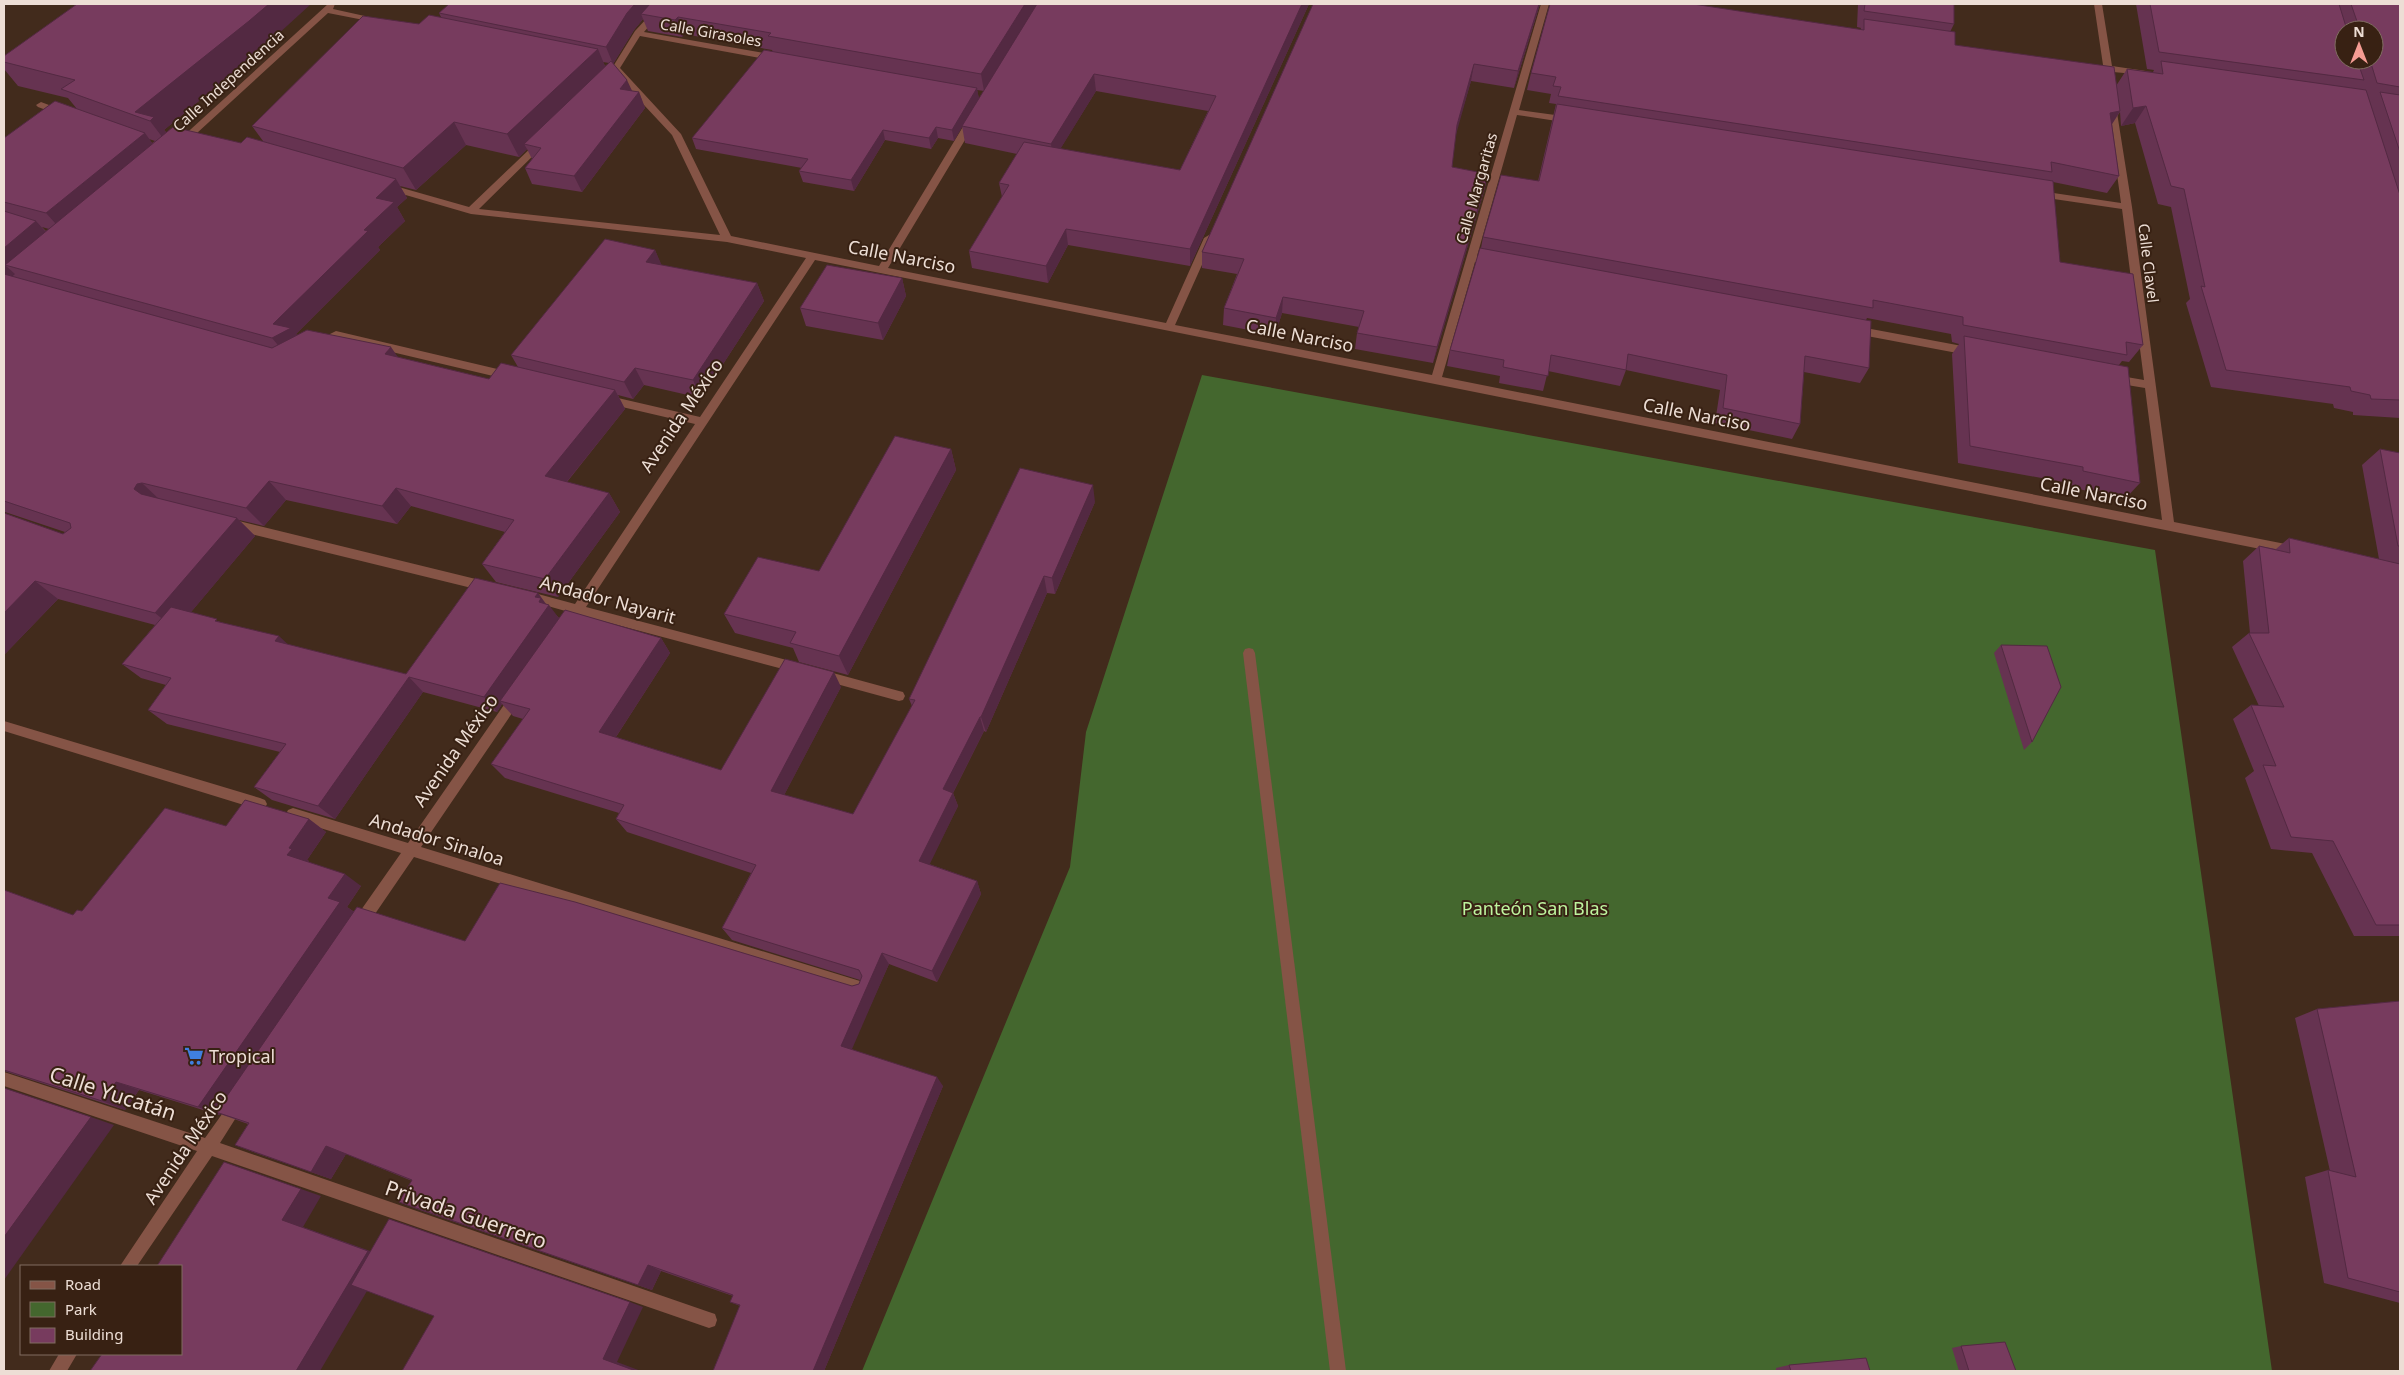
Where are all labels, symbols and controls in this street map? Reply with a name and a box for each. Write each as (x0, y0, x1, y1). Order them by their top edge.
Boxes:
street label: Calle Girasoles (659, 13, 763, 51)
north arrow (2334, 20, 2384, 70)
text: N (2353, 22, 2365, 41)
street label: Calle Independencia (168, 25, 288, 135)
street label: Calle Margaritas (1451, 130, 1501, 246)
street label: Calle Clavel (2134, 222, 2164, 304)
street label: Calle Narciso (846, 234, 958, 278)
street label: Calle Narciso (1244, 313, 1356, 357)
street label: Avenida México (634, 353, 728, 477)
street label: Calle Narciso (1641, 392, 1753, 436)
street label: Calle Narciso (2038, 471, 2150, 515)
street label: Andador Nayarit (538, 569, 679, 629)
street label: Avenida México (407, 689, 503, 811)
street label: Andador Sinaloa (367, 807, 507, 871)
park label: Panteón San Blas (1462, 896, 1608, 920)
place label: Tropical (209, 1044, 275, 1068)
supermarket icon: Tropical (183, 1045, 205, 1067)
street label: Calle Yucatán (46, 1059, 180, 1127)
street label: Avenida México (138, 1085, 232, 1209)
street label: Privada Guerrero (381, 1173, 551, 1255)
legend (20, 1265, 182, 1355)
text: Road (65, 1274, 101, 1294)
text: Park (65, 1299, 97, 1319)
text: Building (65, 1324, 123, 1344)

